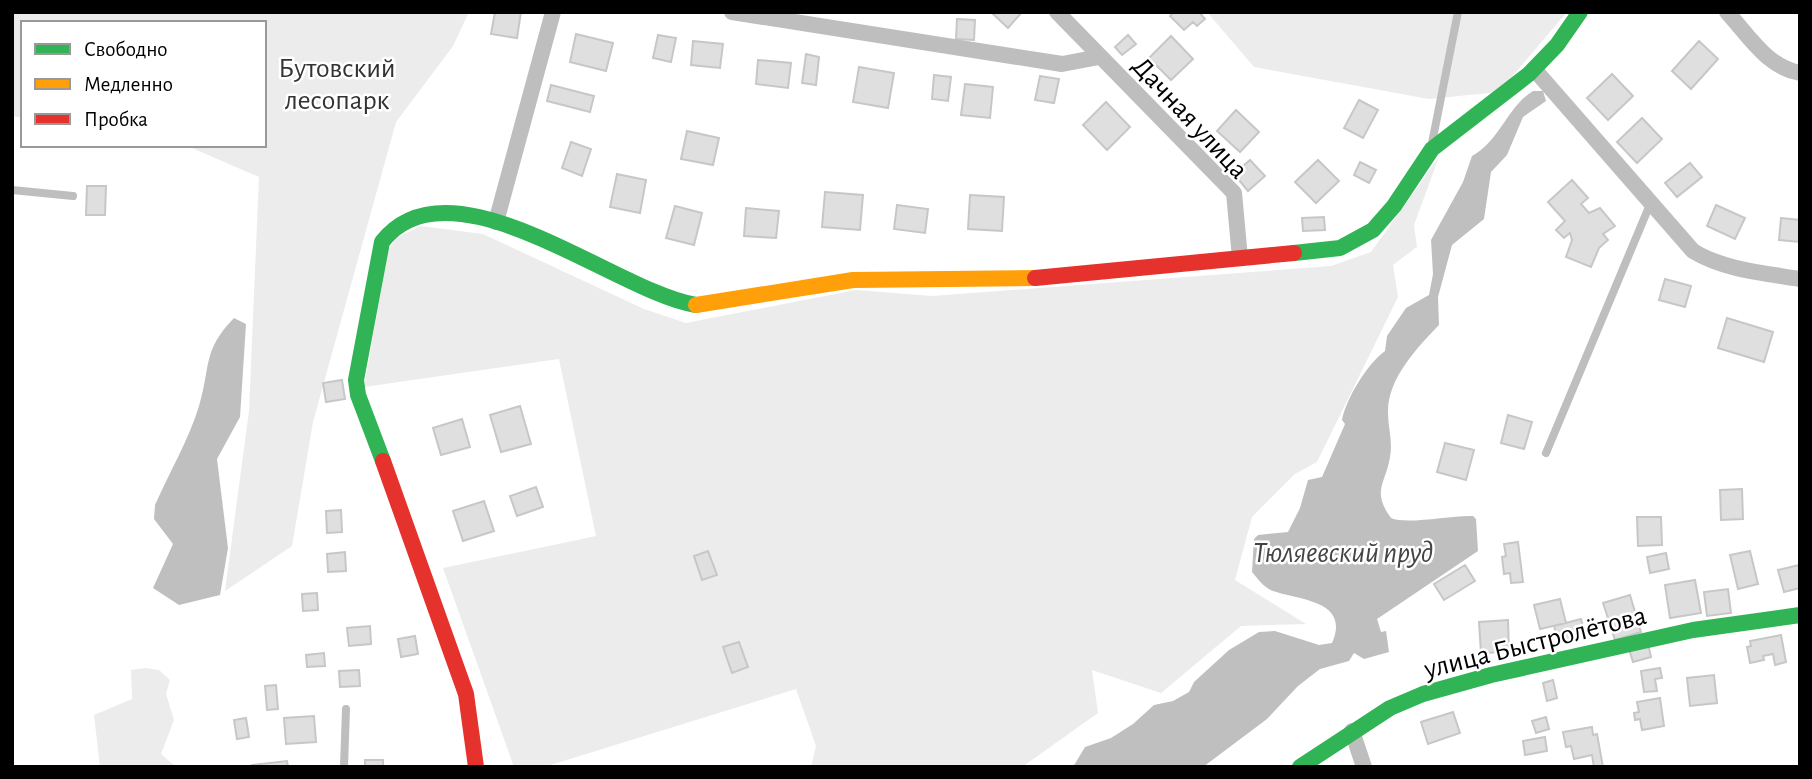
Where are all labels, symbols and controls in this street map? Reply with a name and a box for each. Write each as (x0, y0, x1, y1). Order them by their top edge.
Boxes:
legend (21, 21, 266, 147)
text: Свободно (84, 39, 168, 60)
street label: Дачная улица (1126, 52, 1253, 185)
park label: Бутовский лесопарк (278, 55, 396, 115)
text: Медленно (84, 74, 173, 95)
text: Пробка (84, 109, 148, 130)
water label: Тюляевский пруд (1253, 538, 1433, 568)
street label: улица Быстролётова (1421, 602, 1650, 684)

